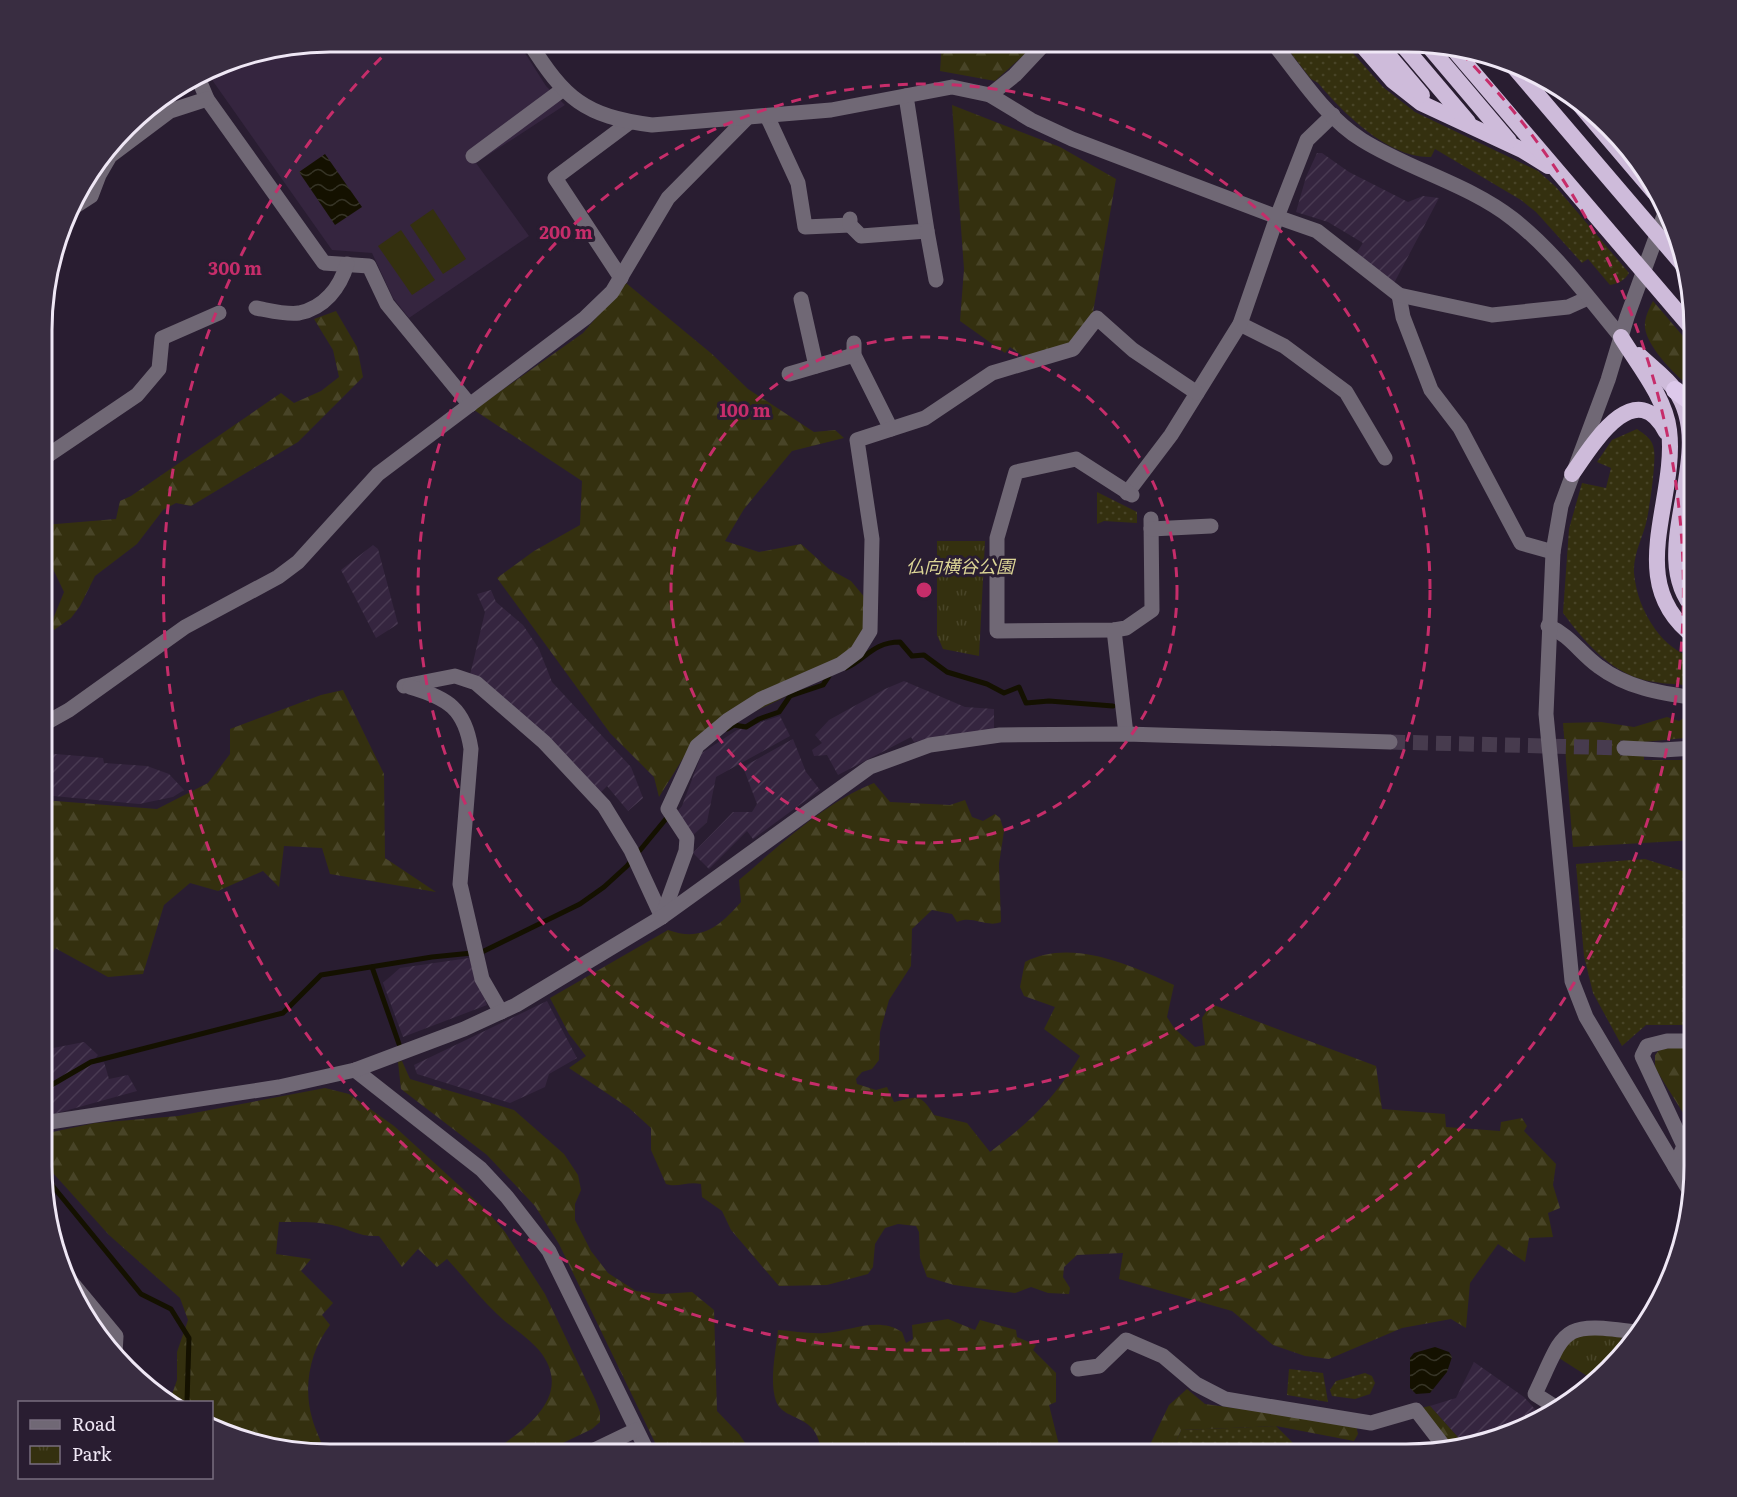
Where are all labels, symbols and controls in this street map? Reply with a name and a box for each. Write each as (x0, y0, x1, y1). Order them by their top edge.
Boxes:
text: 200 m (539, 218, 593, 245)
text: 300 m (208, 254, 262, 281)
text: 100 m (719, 396, 771, 423)
park label: 仏向横谷公園 (906, 552, 1017, 579)
centre of rings (914, 580, 934, 600)
legend (18, 1401, 213, 1479)
text: Road (72, 1410, 116, 1437)
text: Park (72, 1440, 113, 1467)

